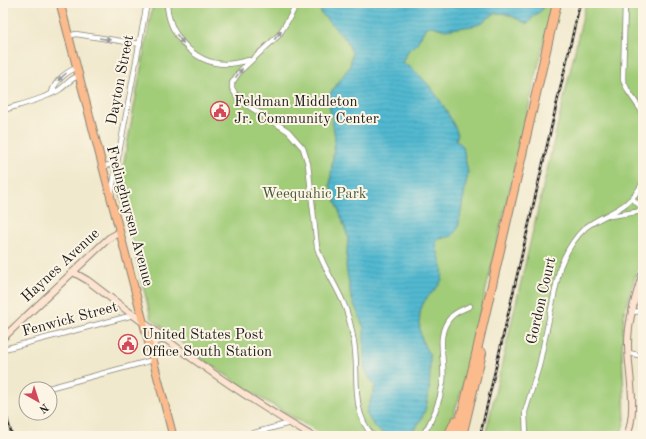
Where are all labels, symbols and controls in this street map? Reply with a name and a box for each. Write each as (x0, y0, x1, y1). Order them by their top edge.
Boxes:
one-way arrow (274, 29, 283, 40)
street label: Dayton Street (105, 34, 137, 126)
one-way arrow (175, 34, 183, 44)
one-way arrow (98, 36, 111, 42)
one-way arrow (234, 67, 243, 78)
one-way arrow (57, 73, 67, 82)
place label: Feldman Middleton Jr. Community Center (234, 95, 379, 127)
public building icon: Feldman Middleton Jr. Community Center (209, 100, 231, 122)
street label: Frelinghuysen Avenue (103, 144, 155, 288)
park label: Weequahic Park (261, 187, 367, 202)
street label: Haynes Avenue (19, 226, 103, 306)
street label: Gordon Court (525, 256, 559, 346)
street label: Fenwick Street (21, 300, 119, 340)
place label: United States Post Office South Station (142, 328, 272, 360)
public building icon: United States Post Office South Station (117, 333, 139, 355)
north arrow (18, 381, 58, 421)
text: N (36, 401, 50, 415)

